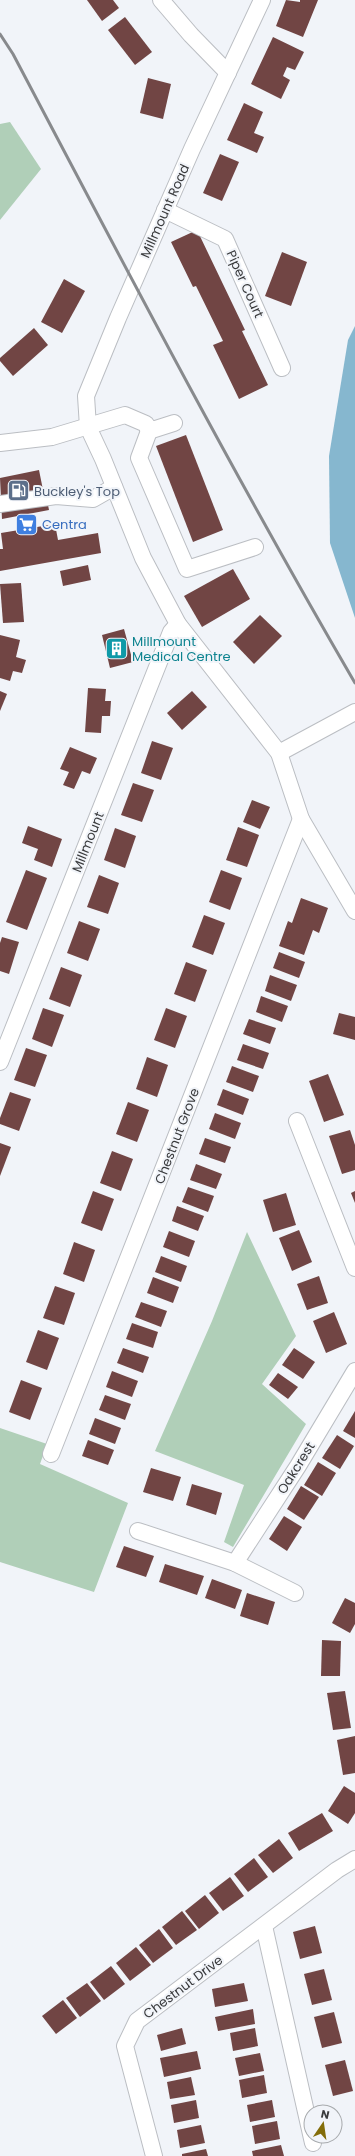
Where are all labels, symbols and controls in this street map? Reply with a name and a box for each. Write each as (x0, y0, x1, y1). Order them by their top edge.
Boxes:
street label: Millmount Road (136, 161, 194, 261)
street label: Piper Court (222, 247, 268, 321)
fuel station icon: Buckley's Top (6, 478, 32, 504)
place label: Buckley's Top (34, 482, 120, 501)
supermarket icon: Centra (13, 511, 39, 537)
place label: Centra (42, 515, 87, 534)
place label: Millmount Medical Centre (132, 632, 231, 666)
building icon: Millmount Medical Centre (104, 635, 130, 661)
street label: Millmount (67, 809, 109, 875)
street label: Chestnut Grove (150, 1085, 204, 1187)
street label: Oakcrest (273, 1438, 320, 1498)
street label: Chestnut Drive (139, 1951, 227, 2023)
north arrow (303, 2104, 343, 2144)
text: N (319, 2106, 331, 2123)

